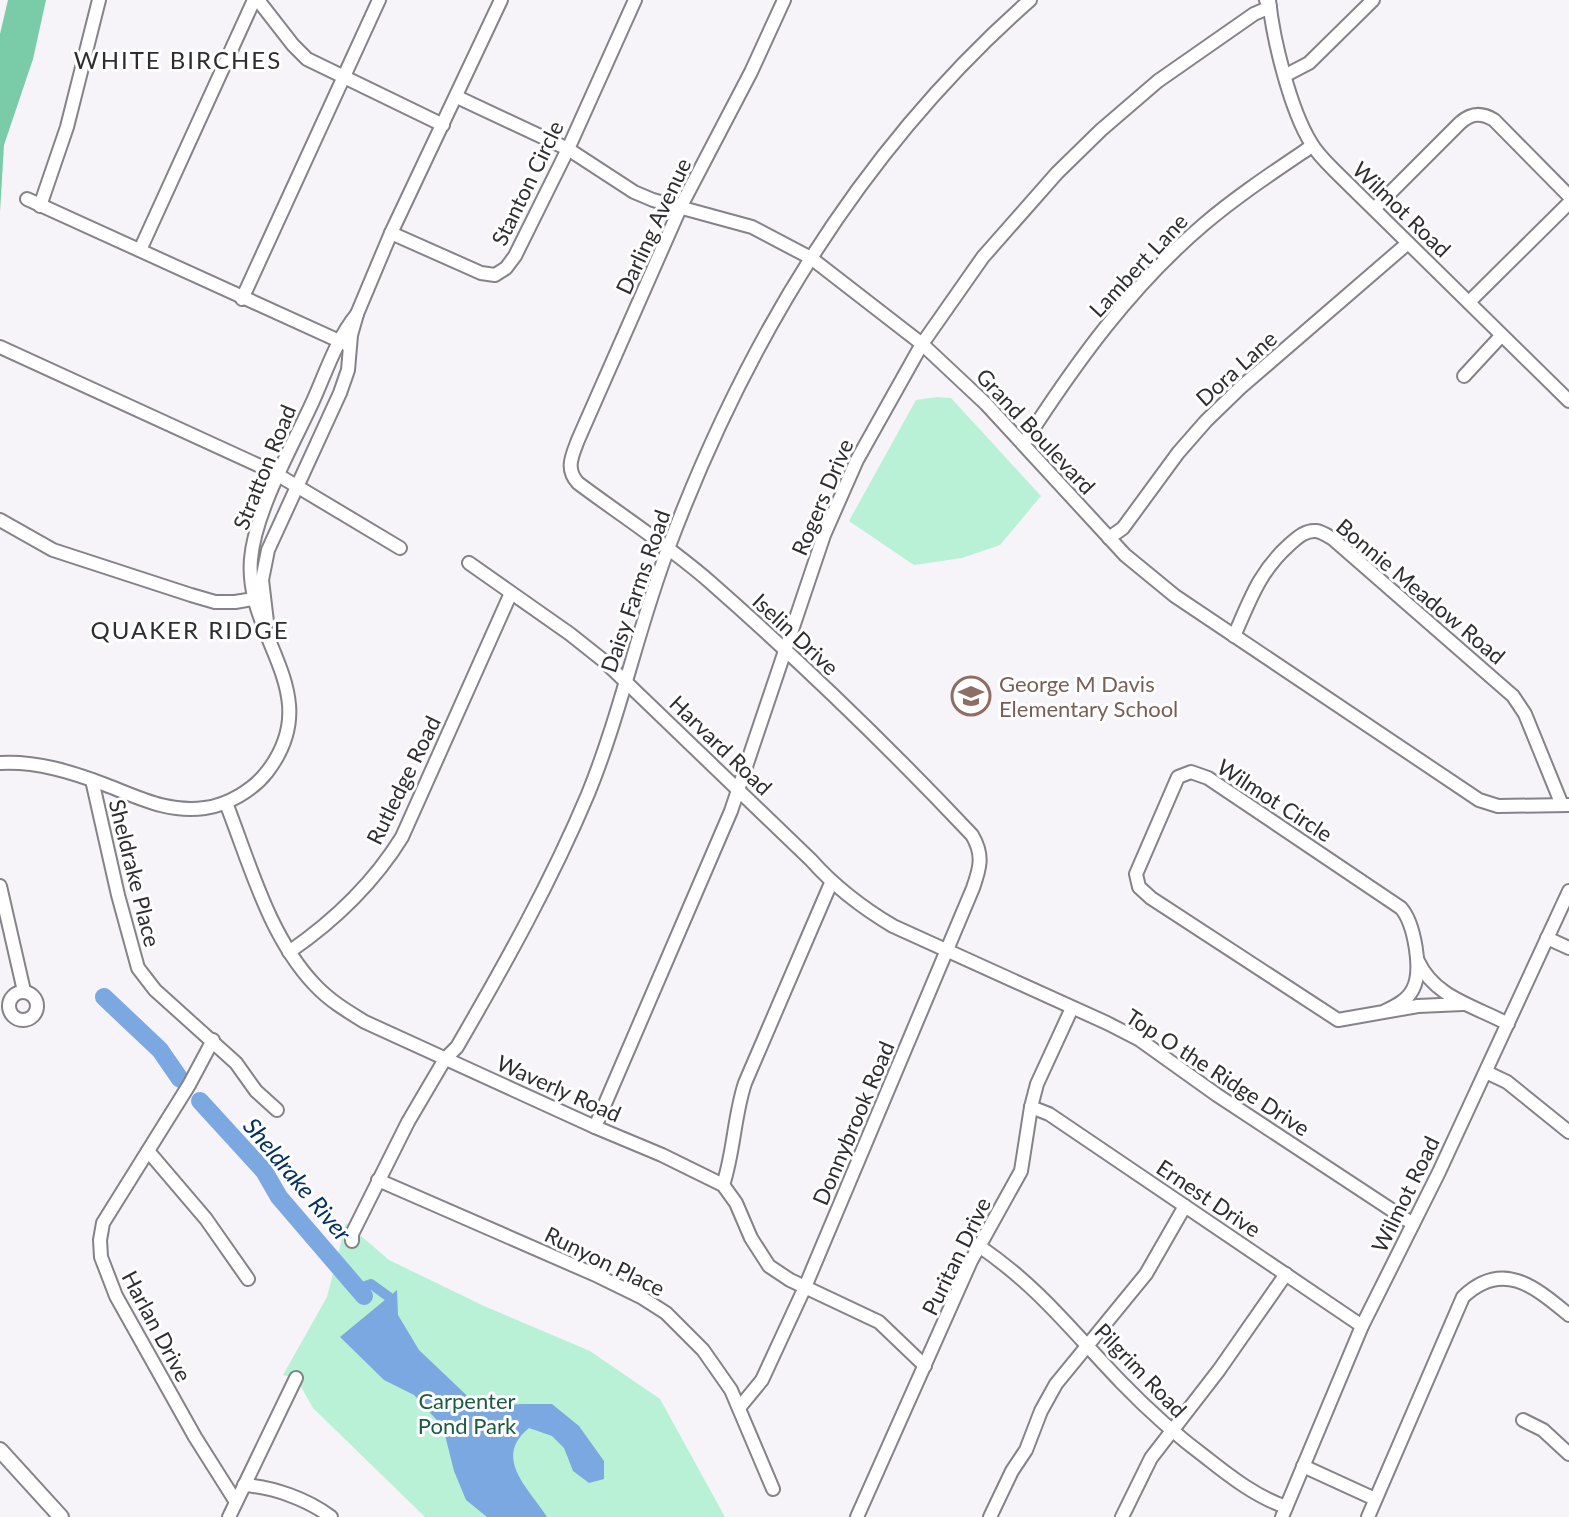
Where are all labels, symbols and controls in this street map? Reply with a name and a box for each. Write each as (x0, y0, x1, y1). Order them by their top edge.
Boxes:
district label: WHITE BIRCHES (74, 45, 282, 74)
street label: Stanton Circle (485, 116, 569, 250)
street label: Darling Avenue (610, 154, 696, 298)
street label: Wilmot Road (1347, 156, 1457, 262)
street label: Lambert Lane (1083, 208, 1193, 322)
street label: Dora Lane (1190, 325, 1282, 411)
street label: Grand Boulevard (971, 362, 1101, 500)
street label: Stratton Road (227, 401, 301, 533)
street label: Rogers Drive (785, 435, 859, 559)
street label: Daisy Farms Road (595, 506, 675, 676)
street label: Bonnie Meadow Road (1331, 512, 1511, 670)
street label: Iselin Drive (747, 587, 845, 681)
district label: QUAKER RIDGE (90, 615, 290, 644)
place label: George M Davis Elementary School (999, 670, 1178, 722)
school or university icon: George M Davis Elementary School (950, 675, 992, 717)
street label: Harvard Road (664, 690, 778, 800)
street label: Rutledge Road (360, 711, 446, 849)
street label: Wilmot Circle (1212, 753, 1338, 847)
street label: Sheldrake Place (104, 797, 166, 949)
street label: Top O the Ridge Drive (1121, 1003, 1315, 1141)
street label: Donnybrook Road (806, 1037, 900, 1209)
street label: Waverly Road (493, 1049, 625, 1127)
water label: Sheldrake River (238, 1111, 359, 1247)
street label: Wilmot Road (1365, 1132, 1445, 1256)
street label: Ernest Drive (1152, 1153, 1266, 1243)
street label: Puritan Drive (916, 1193, 996, 1319)
street label: Runyon Place (541, 1220, 669, 1302)
street label: Harlan Drive (116, 1266, 198, 1386)
street label: Pilgrim Road (1089, 1317, 1193, 1423)
park label: Carpenter Pond Park (418, 1387, 517, 1439)

